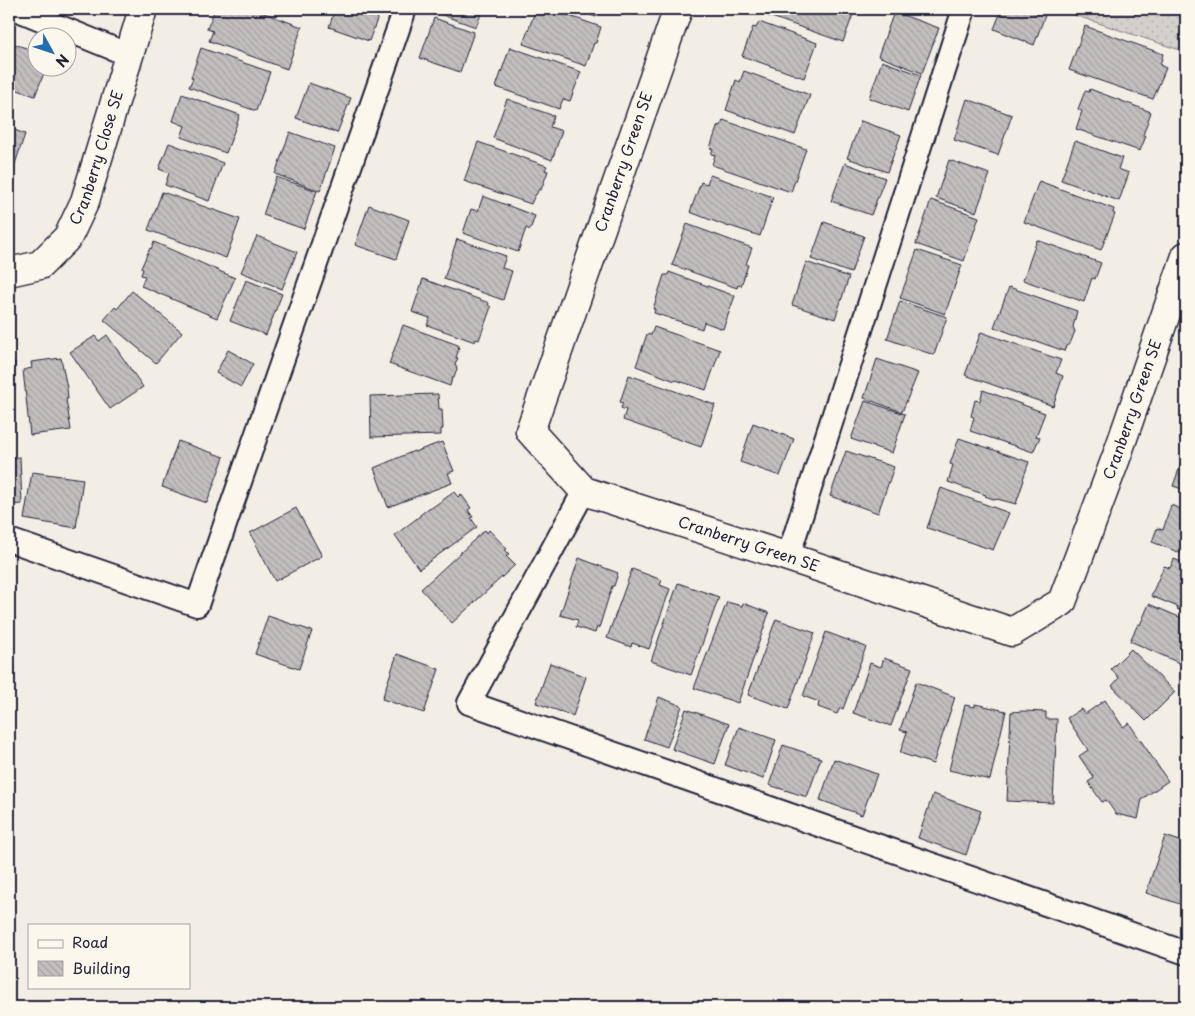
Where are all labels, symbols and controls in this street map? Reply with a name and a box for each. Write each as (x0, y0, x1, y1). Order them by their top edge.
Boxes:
north arrow (28, 28, 78, 78)
text: N (51, 50, 74, 72)
street label: Cranberry Close SE (62, 87, 128, 229)
street label: Cranberry Green SE (588, 88, 657, 235)
street label: Cranberry Green SE (1096, 336, 1166, 482)
street label: Cranberry Green SE (676, 509, 823, 577)
legend (28, 924, 190, 988)
text: Road (72, 930, 108, 953)
text: Building (72, 956, 131, 979)

